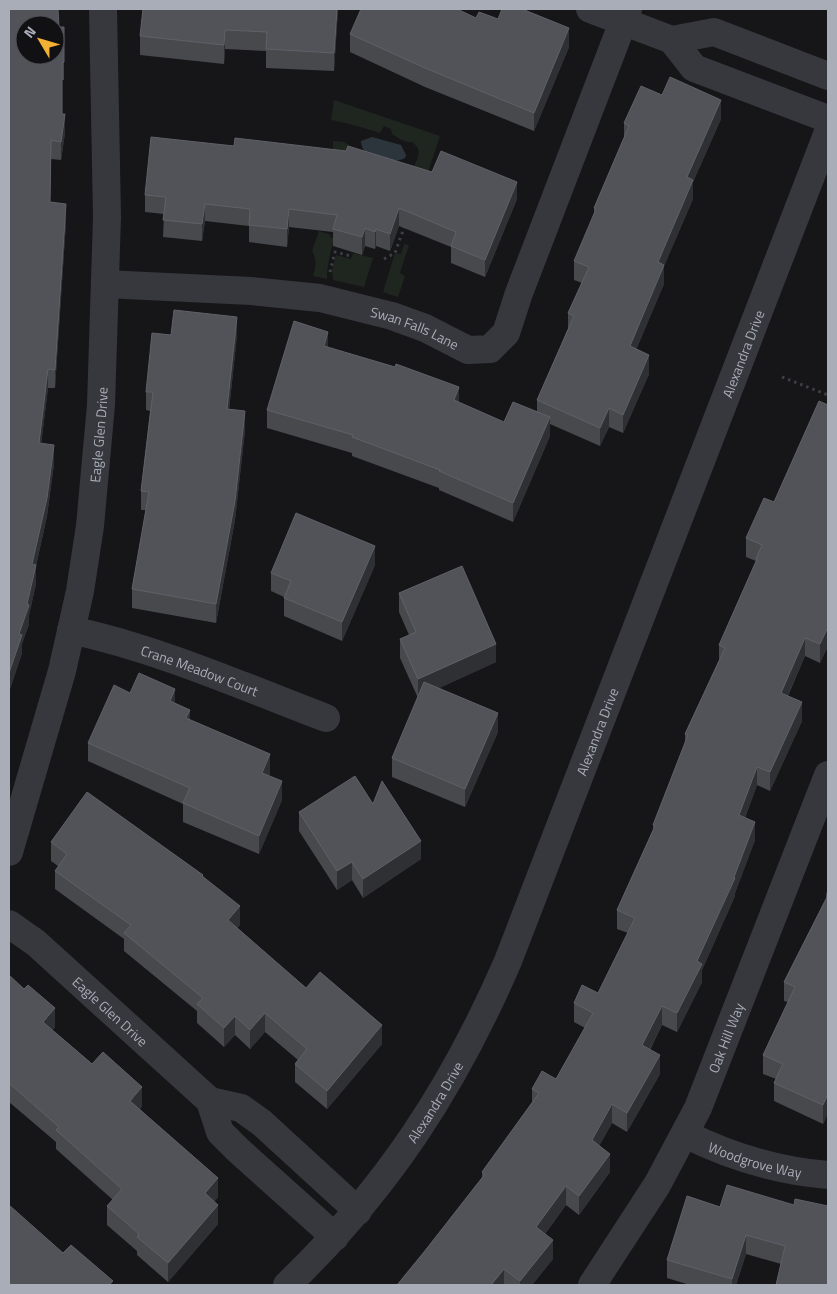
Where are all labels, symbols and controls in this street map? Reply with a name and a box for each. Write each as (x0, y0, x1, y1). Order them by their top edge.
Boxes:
north arrow (15, 15, 65, 65)
text: N (18, 21, 41, 42)
street label: Swan Falls Lane (368, 301, 463, 354)
street label: Alexandra Drive (716, 307, 769, 401)
street label: Eagle Glen Drive (84, 387, 112, 483)
street label: Crane Meadow Court (138, 639, 262, 701)
street label: Alexandra Drive (570, 685, 623, 778)
street label: Eagle Glen Drive (68, 971, 153, 1051)
street label: Oak Hill Way (702, 999, 749, 1076)
street label: Alexandra Drive (401, 1057, 468, 1147)
street label: Woodgrove Way (705, 1136, 803, 1182)

